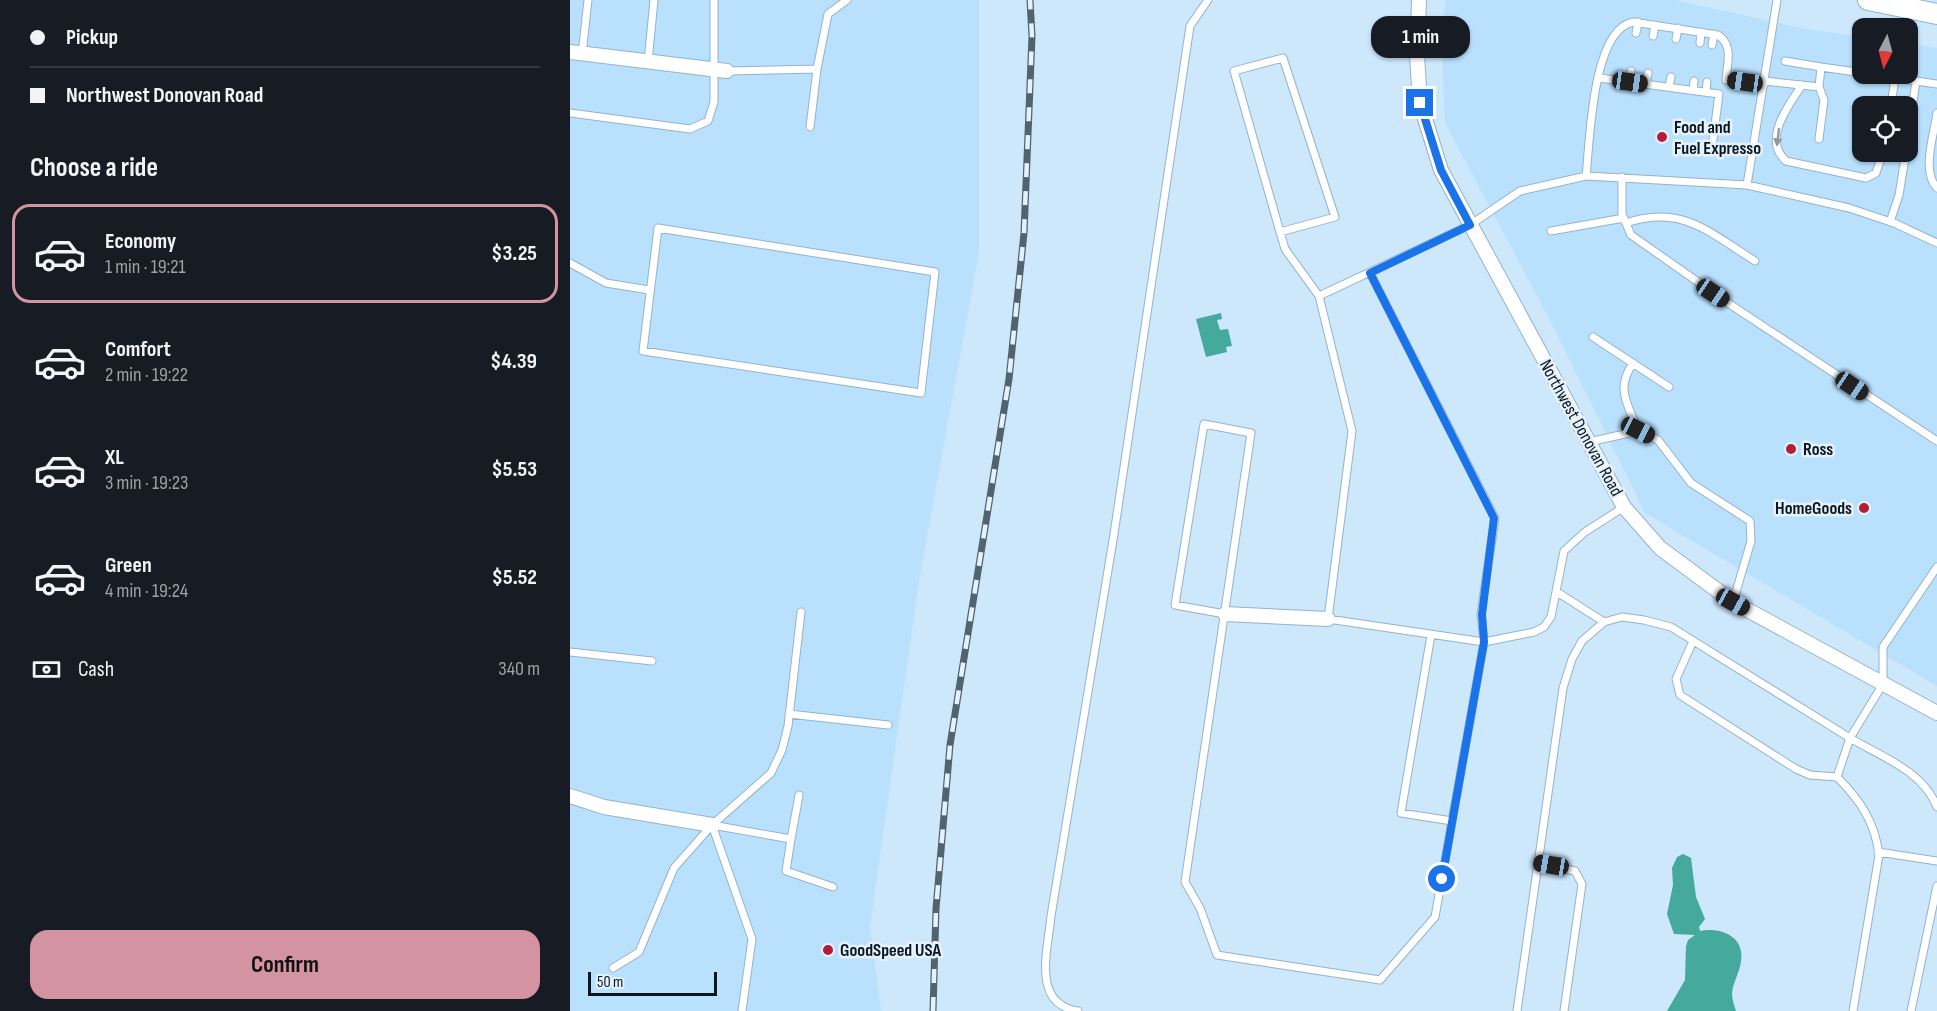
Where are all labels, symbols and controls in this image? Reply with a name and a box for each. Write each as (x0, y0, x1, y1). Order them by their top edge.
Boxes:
callout: 1 min (1370, 16, 1470, 58)
north arrow (1852, 18, 1918, 84)
map controls (1852, 18, 1918, 162)
text: Pickup (66, 24, 118, 51)
text: 1 min (1402, 25, 1439, 49)
car (1611, 71, 1649, 93)
car (1726, 71, 1764, 93)
text: Northwest Donovan Road (66, 82, 263, 109)
route end (1406, 89, 1433, 116)
button: locate (1852, 96, 1918, 162)
place label: Food and Fuel Expresso (1674, 117, 1761, 159)
one-way arrow (1773, 128, 1783, 147)
marker: Food and Fuel Expresso (1655, 130, 1669, 144)
text: Choose a ride (30, 152, 158, 184)
icon: car (33, 227, 87, 281)
text: Economy (105, 228, 176, 255)
text: $3.25 (491, 240, 537, 267)
text: 1 min · 19:21 (105, 255, 186, 279)
car (1693, 275, 1733, 311)
icon: car (33, 335, 87, 389)
text: Comfort (105, 336, 171, 363)
text: $4.39 (490, 348, 537, 375)
street label: Northwest Donovan Road (1535, 356, 1627, 500)
text: 2 min · 19:22 (105, 363, 188, 387)
car (1832, 368, 1872, 404)
car (1618, 414, 1658, 446)
place label: Ross (1803, 439, 1833, 460)
marker: Ross (1784, 442, 1798, 456)
icon: car (33, 443, 87, 497)
text: XL (105, 444, 124, 471)
text: $5.53 (492, 456, 537, 483)
text: 3 min · 19:23 (105, 471, 188, 495)
place label: HomeGoods (1775, 498, 1852, 519)
marker: HomeGoods (1857, 501, 1871, 515)
icon: car (33, 551, 87, 605)
text: Green (105, 552, 152, 579)
text: $5.52 (492, 564, 537, 591)
text: 4 min · 19:24 (105, 579, 188, 603)
car (1713, 585, 1753, 619)
icon: cash (30, 653, 63, 686)
text: Cash (78, 656, 114, 683)
text: 340 m (498, 657, 540, 681)
car (1532, 853, 1570, 877)
route start (1428, 865, 1455, 892)
button: Confirm (30, 930, 540, 999)
place label: GoodSpeed USA (840, 940, 942, 961)
marker: GoodSpeed USA (821, 943, 835, 957)
scale bar (588, 969, 717, 996)
text: 50 m (597, 973, 623, 992)

